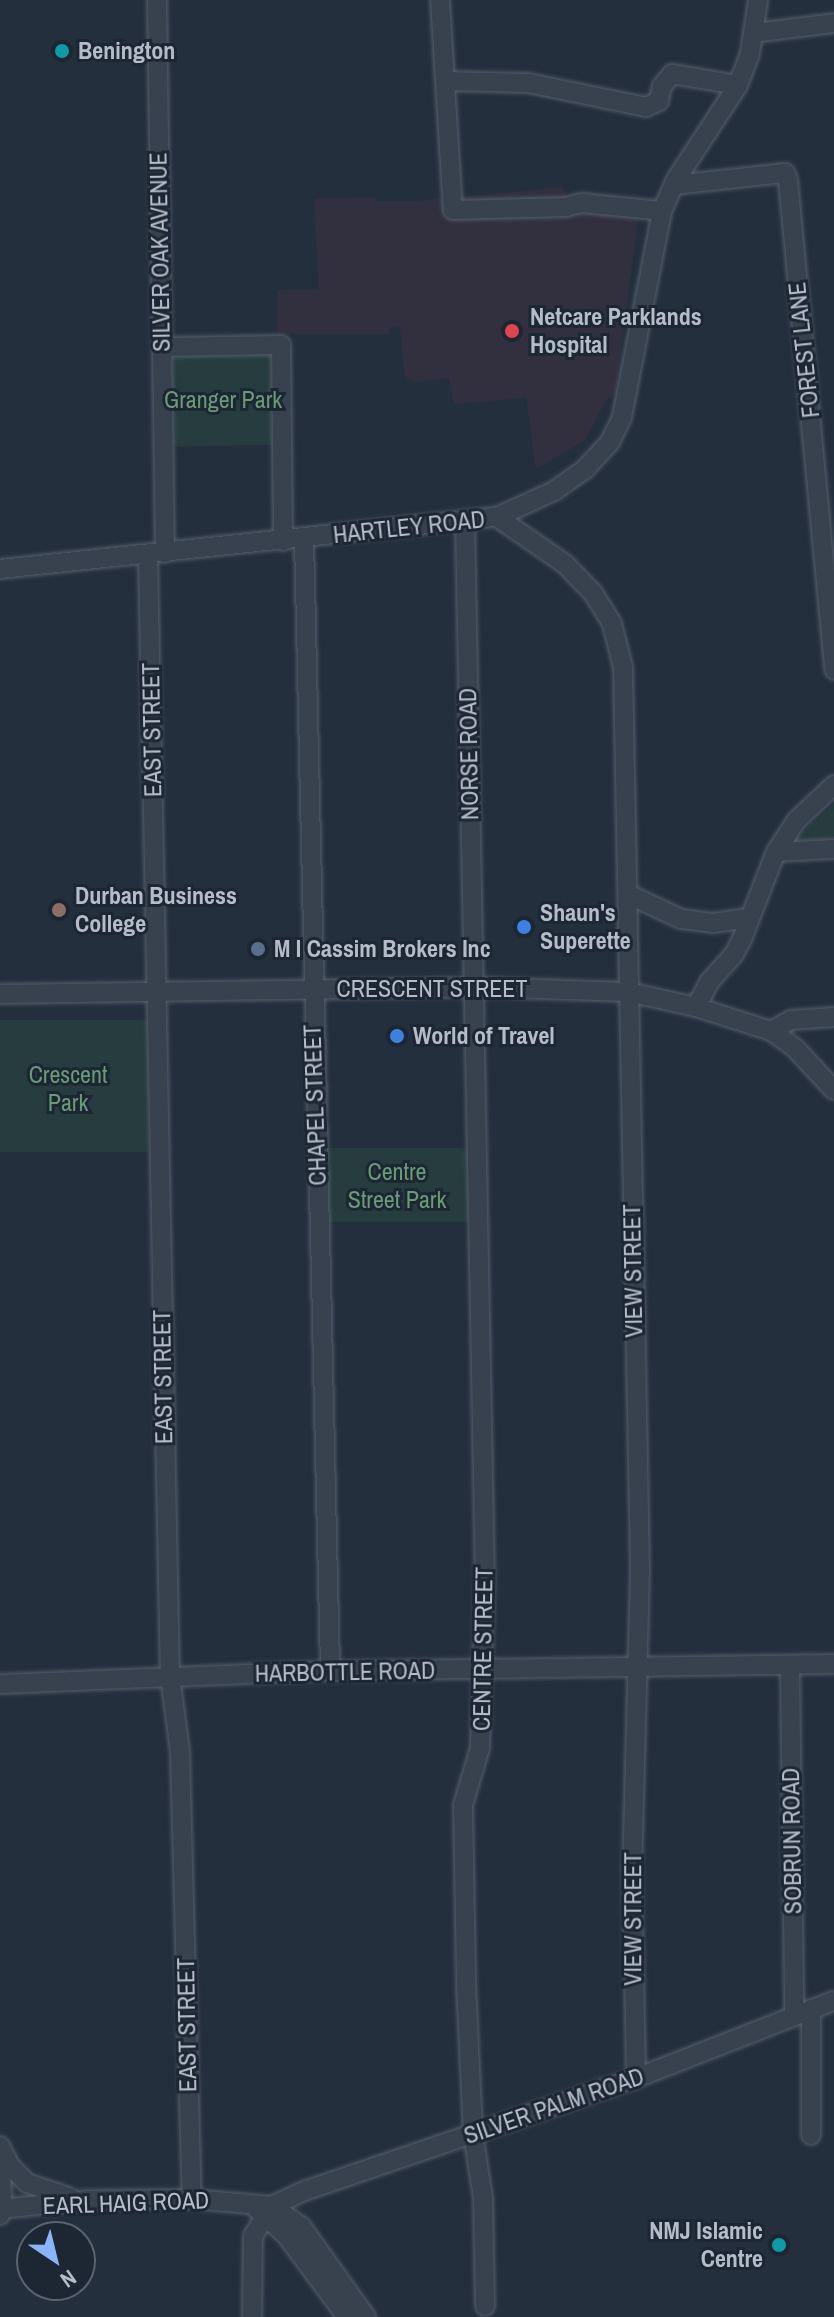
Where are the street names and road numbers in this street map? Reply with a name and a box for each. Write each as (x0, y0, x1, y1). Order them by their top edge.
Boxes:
street label: SILVER OAK AVENUE (144, 151, 176, 353)
street label: FOREST LANE (783, 281, 825, 419)
street label: HARTLEY ROAD (332, 505, 486, 549)
street label: EAST STREET (136, 662, 168, 798)
street label: NORSE ROAD (453, 688, 485, 820)
street label: CRESCENT STREET (336, 975, 528, 1003)
street label: CHAPEL STREET (298, 1024, 332, 1186)
street label: VIEW STREET (617, 1204, 649, 1338)
street label: EAST STREET (147, 1309, 179, 1445)
street label: CENTRE STREET (467, 1567, 499, 1731)
street label: HARBOTTLE ROAD (255, 1656, 435, 1688)
street label: SOBRUN ROAD (776, 1767, 808, 1915)
street label: VIEW STREET (619, 1852, 647, 1986)
street label: EAST STREET (171, 1957, 203, 2093)
street label: SILVER PALM ROAD (460, 2062, 648, 2150)
street label: EARL HAIG ROAD (42, 2186, 210, 2220)

